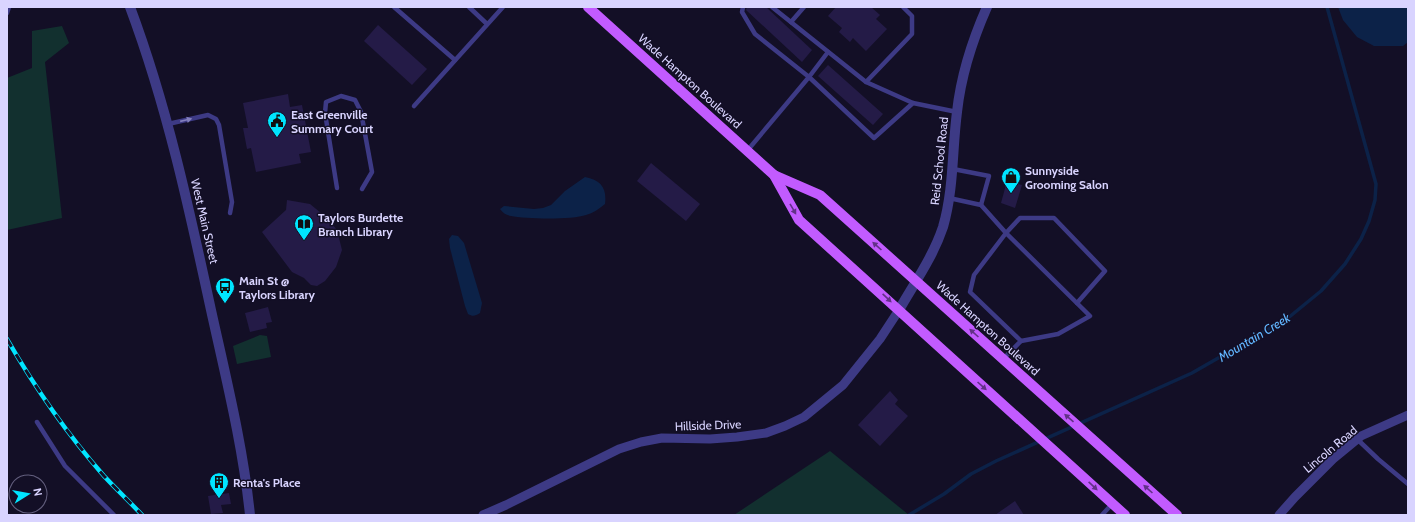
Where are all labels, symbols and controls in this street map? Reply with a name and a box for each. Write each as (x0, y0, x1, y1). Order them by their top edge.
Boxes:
street label: Wade Hampton Boulevard (635, 31, 745, 131)
place label: East Greenville Summary Court (291, 107, 373, 136)
public building icon: East Greenville Summary Court (266, 110, 288, 138)
one-way arrow (180, 116, 192, 122)
street label: Reid School Road (927, 116, 951, 206)
place label: Sunnyside Grooming Salon (1025, 163, 1109, 192)
shop icon: Sunnyside Grooming Salon (1000, 166, 1022, 194)
street label: West Main Street (188, 177, 222, 265)
one-way arrow (789, 203, 796, 215)
place label: Taylors Burdette Branch Library (318, 210, 403, 239)
library icon: Taylors Burdette Branch Library (293, 213, 315, 241)
one-way arrow (872, 242, 881, 251)
place label: Main St @ Taylors Library (239, 273, 315, 302)
bus stop icon: Main St @ Taylors Library (214, 276, 236, 304)
street label: Wade Hampton Boulevard (933, 278, 1043, 378)
one-way arrow (882, 293, 891, 302)
water label: Mountain Creek (1214, 309, 1293, 365)
one-way arrow (969, 328, 979, 337)
one-way arrow (978, 381, 987, 390)
one-way arrow (1064, 413, 1074, 423)
street label: Hillside Drive (675, 416, 741, 434)
street label: Lincoln Road (1300, 422, 1360, 476)
building icon: Renta's Place (208, 471, 230, 499)
north arrow (8, 474, 48, 514)
place label: Renta's Place (233, 475, 301, 490)
one-way arrow (1088, 481, 1098, 491)
one-way arrow (1143, 484, 1153, 494)
text: N (30, 487, 45, 497)

